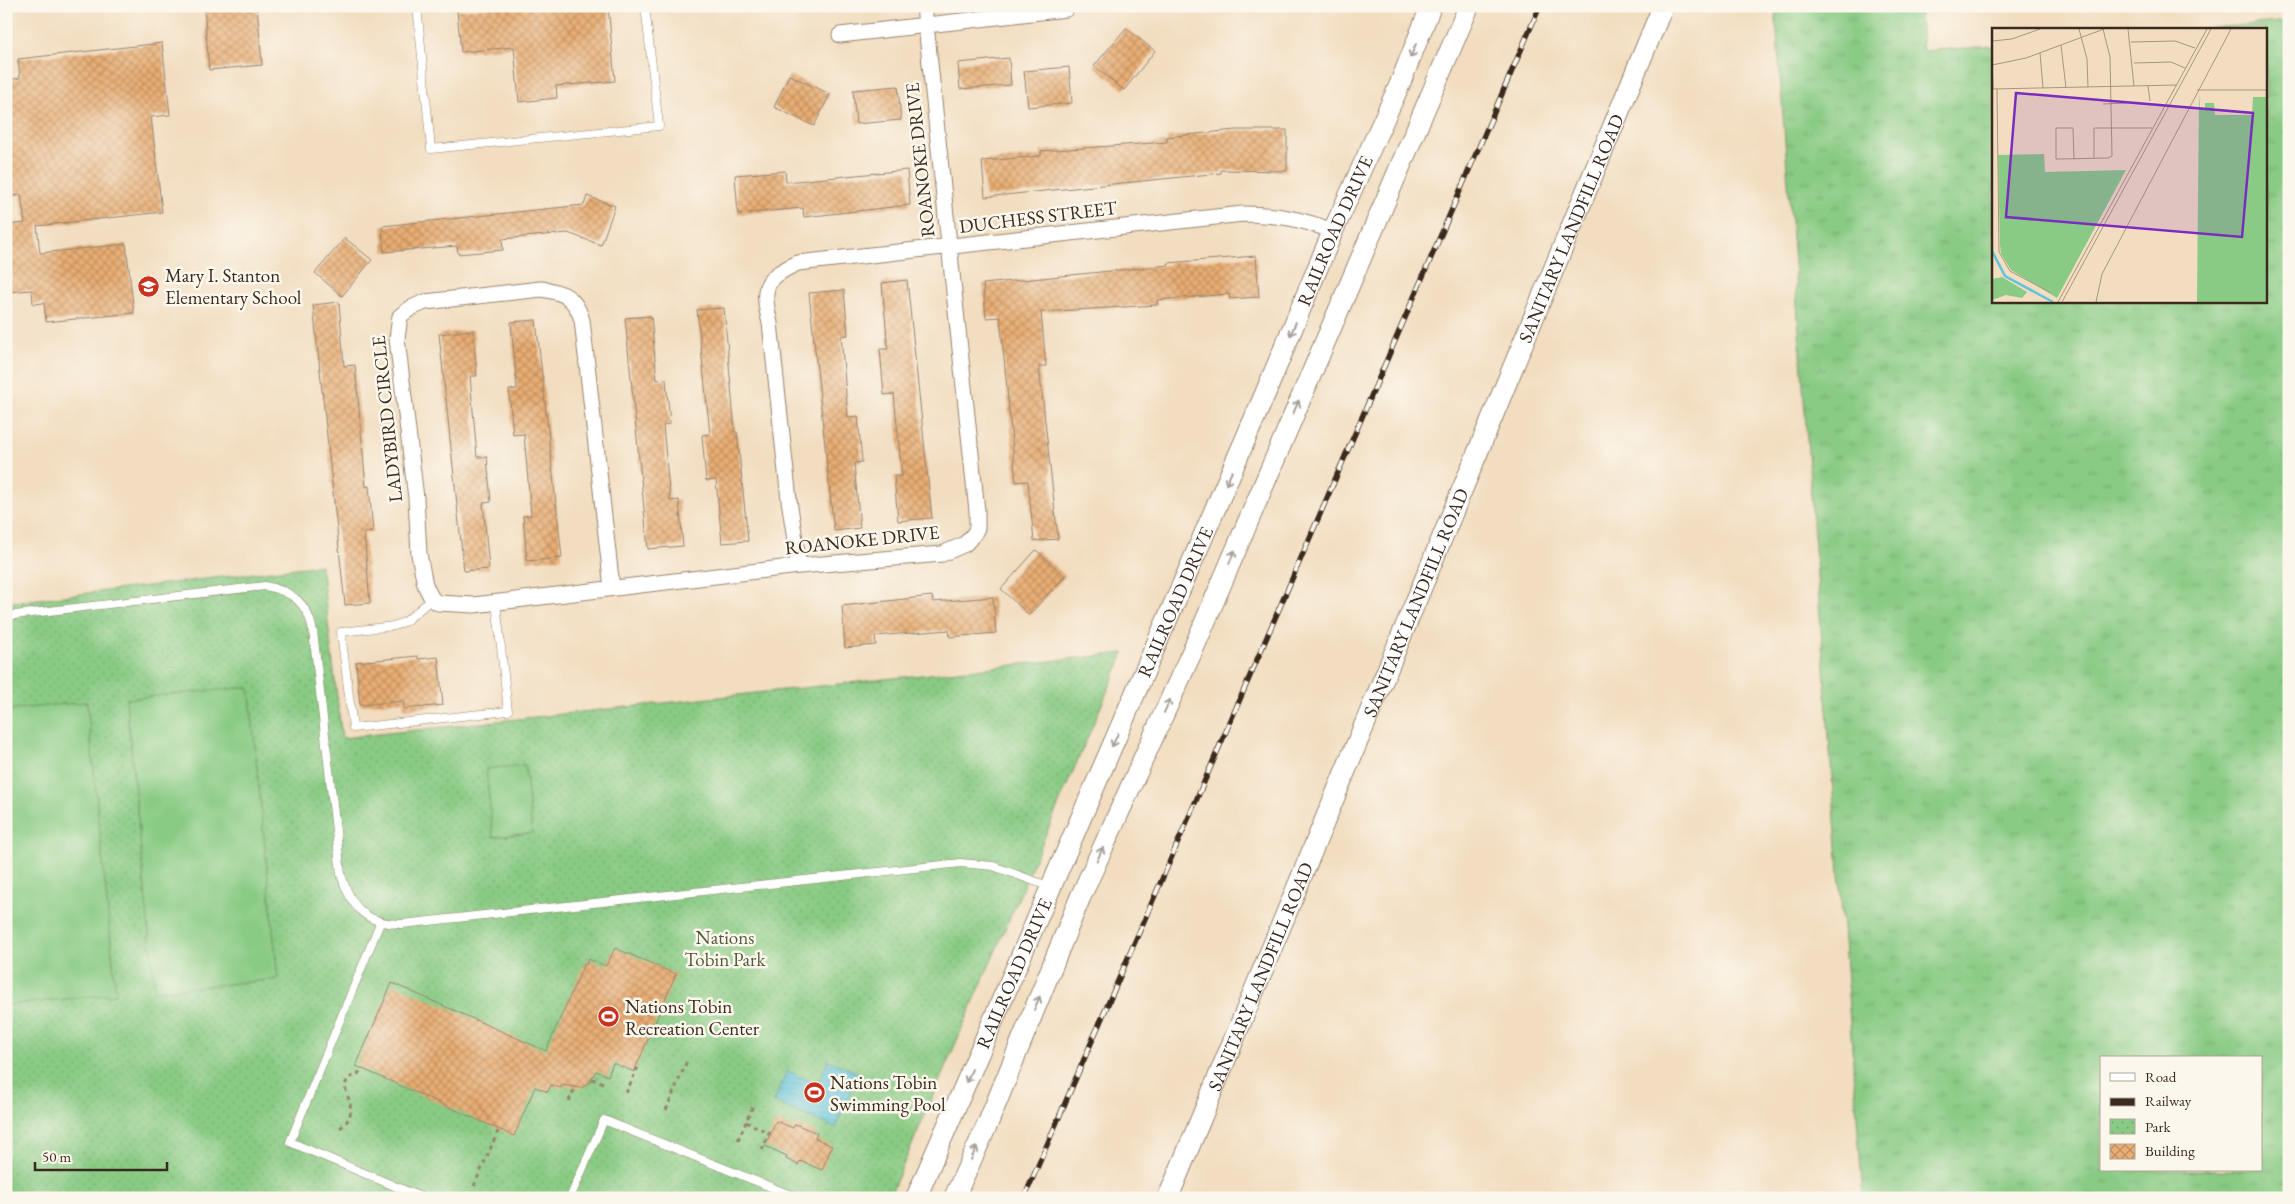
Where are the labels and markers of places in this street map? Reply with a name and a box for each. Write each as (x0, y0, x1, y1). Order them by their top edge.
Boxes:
place label: Mary I. Stanton Elementary School (165, 263, 302, 310)
school or university icon: Mary I. Stanton Elementary School (137, 274, 161, 298)
place label: Nations Tobin Recreation Center (625, 994, 760, 1041)
sports icon: Nations Tobin Recreation Center (597, 1005, 621, 1029)
place label: Nations Tobin Swimming Pool (830, 1070, 946, 1117)
sports icon: Nations Tobin Swimming Pool (802, 1081, 826, 1105)

